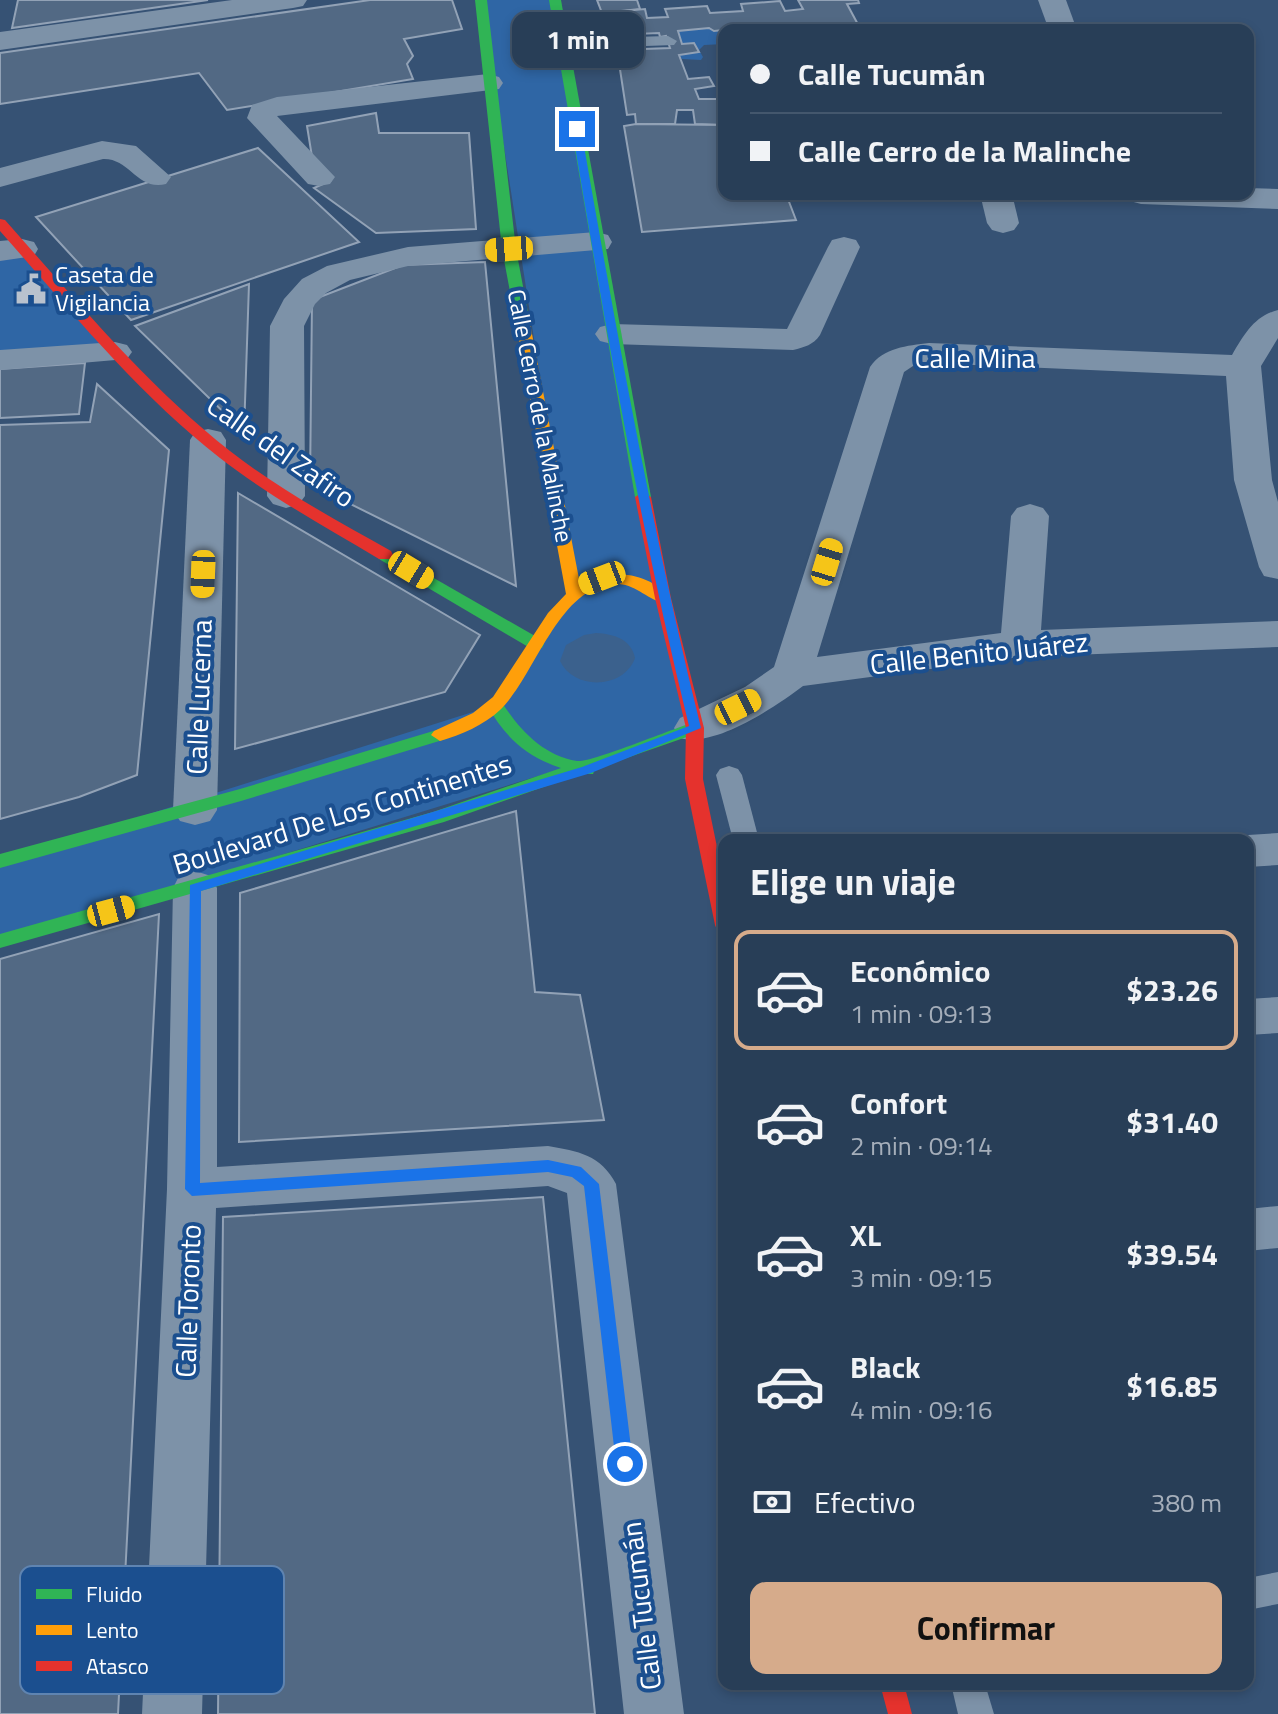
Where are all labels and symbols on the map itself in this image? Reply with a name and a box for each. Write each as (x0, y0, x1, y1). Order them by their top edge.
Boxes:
callout: 1 min (511, 13, 643, 69)
route end (559, 111, 595, 147)
car (484, 235, 534, 263)
place label: Caseta de Vigilancia (55, 256, 154, 320)
public building icon: Caseta de Vigilancia (14, 272, 48, 306)
street label: Calle Cerro de la Malinche (499, 286, 583, 545)
street label: Calle Mina (914, 336, 1036, 379)
street label: Calle del Zafiro (198, 383, 364, 518)
car (809, 536, 845, 588)
car (384, 547, 438, 593)
car (190, 550, 216, 598)
car (575, 558, 629, 598)
street label: Calle Lucerna (174, 618, 223, 775)
street label: Calle Benito Juárez (868, 620, 1090, 685)
car (711, 686, 765, 728)
street label: Boulevard De Los Continentes (167, 741, 517, 886)
car (85, 893, 137, 929)
street label: Calle Toronto (163, 1224, 212, 1378)
route start (607, 1446, 643, 1482)
street label: Calle Tucumán (609, 1519, 672, 1693)
legend (20, 1566, 284, 1694)
text: Fluido (86, 1577, 142, 1611)
text: Lento (86, 1613, 139, 1647)
text: Atasco (86, 1649, 149, 1683)

